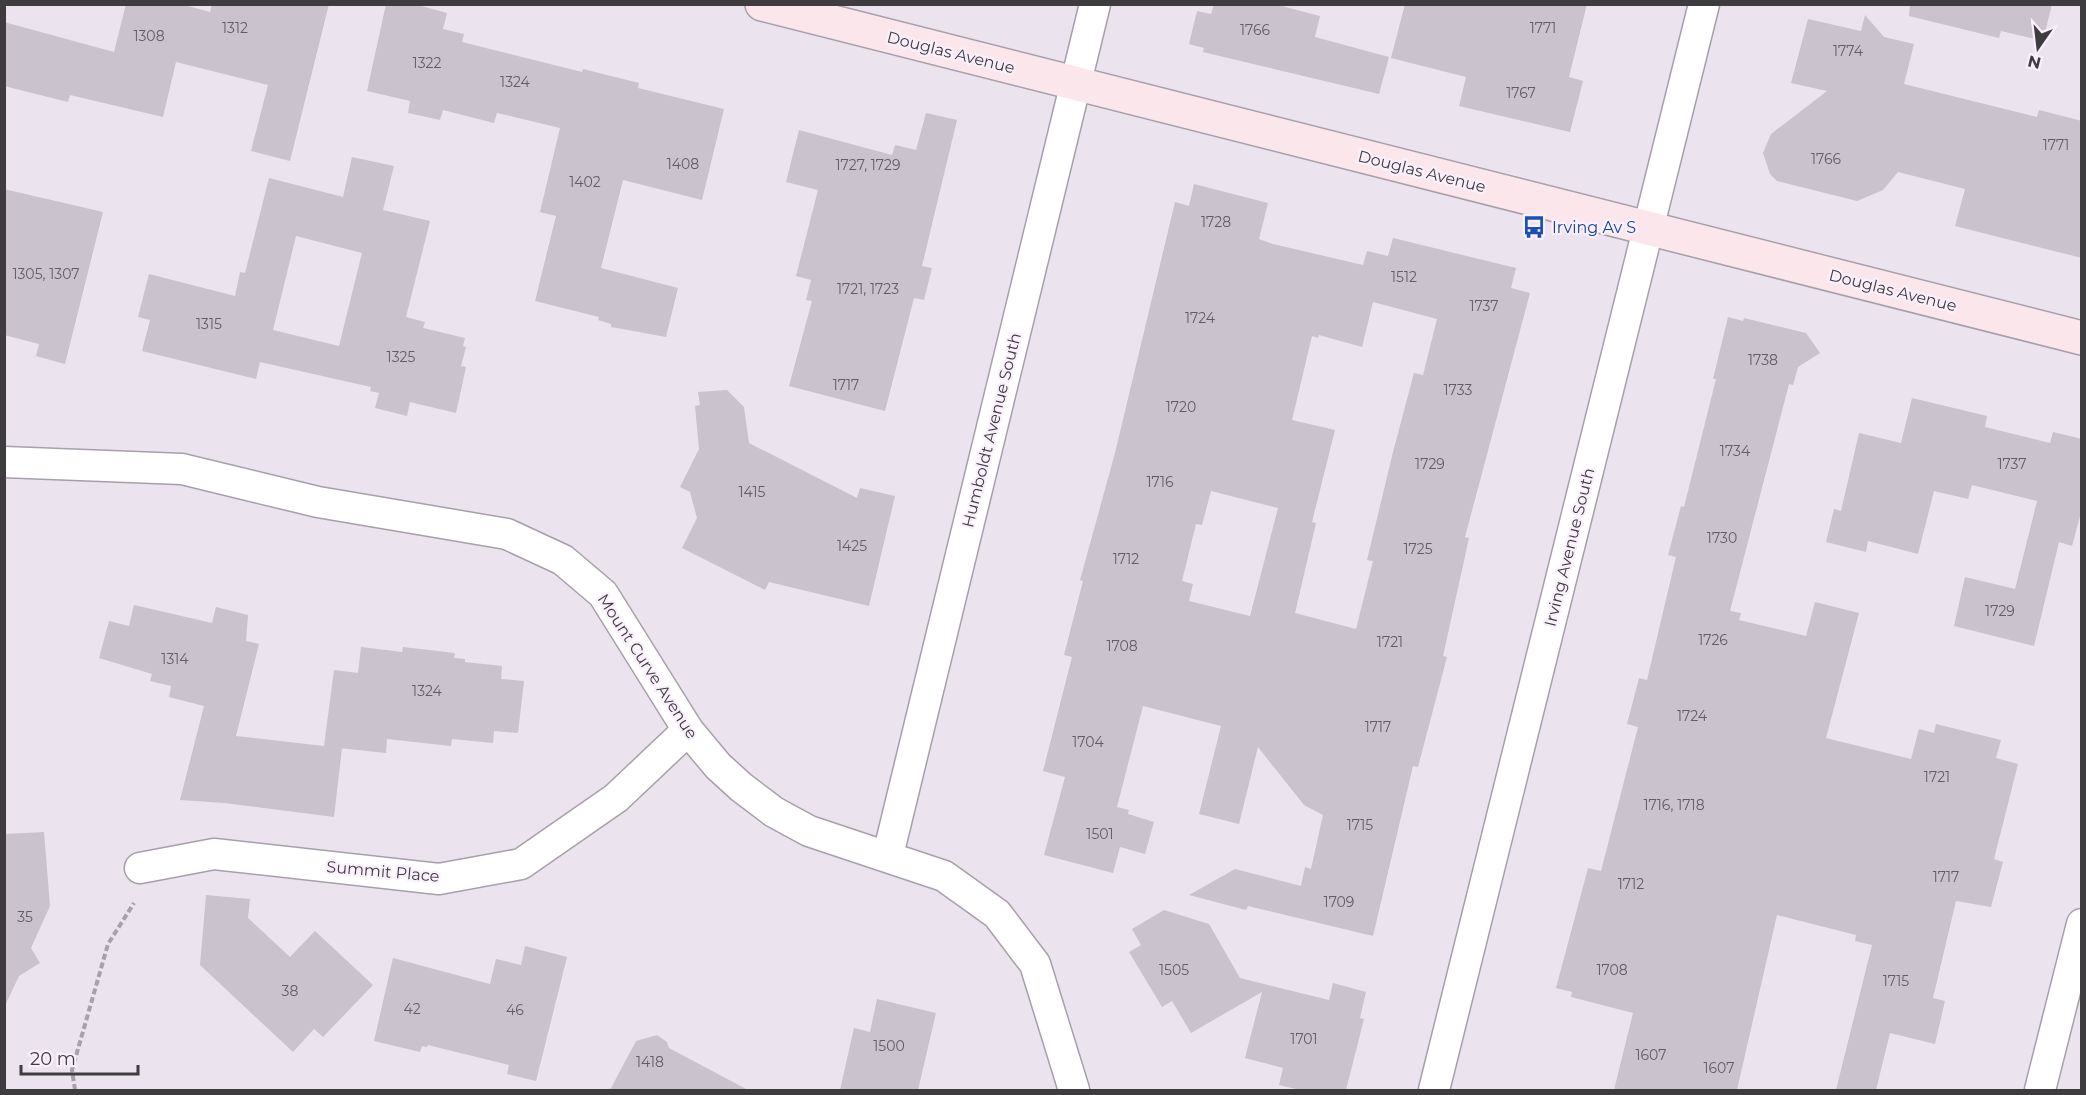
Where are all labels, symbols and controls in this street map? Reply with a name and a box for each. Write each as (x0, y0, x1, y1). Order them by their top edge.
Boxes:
north arrow (2008, 18, 2068, 78)
house number: 1312 (222, 19, 248, 37)
house number: 1771 (1530, 19, 1556, 37)
house number: 1766 (1240, 21, 1271, 39)
house number: 1308 (133, 27, 165, 45)
street label: Douglas Avenue (885, 27, 1017, 78)
house number: 1774 (1833, 42, 1864, 60)
text: N (2026, 51, 2043, 73)
house number: 1322 (413, 54, 441, 72)
house number: 1324 (500, 73, 531, 91)
house number: 1767 (1506, 84, 1536, 102)
house number: 1771 (2043, 136, 2069, 154)
street label: Douglas Avenue (1356, 146, 1488, 197)
house number: 1766 (1811, 150, 1842, 168)
house number: 1408 (667, 155, 699, 173)
house number: 1727, 1729 (835, 156, 901, 174)
house number: 1402 (569, 173, 601, 191)
house number: 1728 (1201, 213, 1231, 231)
bus stop icon: Irving Av S (1521, 214, 1547, 240)
place label: Irving Av S (1552, 218, 1636, 237)
house number: 1305, 1307 (12, 265, 80, 283)
street label: Douglas Avenue (1827, 265, 1959, 316)
house number: 1512 (1391, 268, 1417, 286)
house number: 1721, 1723 (837, 280, 899, 298)
house number: 1737 (1469, 297, 1499, 315)
house number: 1724 (1185, 309, 1216, 327)
house number: 1315 (196, 315, 222, 333)
street label: Humboldt Avenue South (958, 331, 1025, 529)
house number: 1325 (387, 348, 415, 366)
house number: 1738 (1748, 351, 1778, 369)
house number: 1717 (833, 376, 859, 394)
house number: 1733 (1444, 381, 1473, 399)
house number: 1720 (1166, 398, 1196, 416)
house number: 1734 (1720, 442, 1751, 460)
house number: 1729 (1415, 455, 1445, 473)
house number: 1737 (1997, 455, 2027, 473)
street label: Irving Avenue South (1541, 466, 1598, 628)
house number: 1716 (1146, 473, 1174, 491)
house number: 1415 (739, 483, 766, 501)
house number: 1730 (1707, 529, 1737, 547)
house number: 1425 (837, 537, 867, 555)
house number: 1725 (1403, 540, 1433, 558)
house number: 1712 (1113, 550, 1139, 568)
street label: Mount Curve Avenue (594, 590, 701, 742)
house number: 1729 (1985, 602, 2015, 620)
house number: 1726 (1698, 631, 1728, 649)
house number: 1721 (1377, 633, 1403, 651)
house number: 1708 (1106, 637, 1138, 655)
house number: 1314 (161, 650, 189, 668)
house number: 1324 (412, 682, 443, 700)
house number: 1724 (1677, 707, 1708, 725)
house number: 1717 (1365, 718, 1391, 736)
house number: 1704 (1072, 733, 1105, 751)
house number: 1721 (1924, 768, 1950, 786)
house number: 1716, 1718 (1643, 796, 1705, 814)
house number: 1715 (1347, 816, 1373, 834)
house number: 1501 (1086, 825, 1114, 843)
street label: Summit Place (326, 857, 440, 886)
house number: 1717 (1933, 868, 1959, 886)
house number: 1712 (1618, 875, 1644, 893)
house number: 1709 (1324, 893, 1354, 911)
house number: 35 (17, 908, 33, 926)
house number: 1505 (1159, 961, 1189, 979)
house number: 1708 (1596, 961, 1628, 979)
house number: 1715 (1883, 972, 1909, 990)
house number: 38 (282, 982, 298, 1000)
house number: 42 (403, 1000, 421, 1018)
house number: 46 (506, 1001, 524, 1019)
house number: 1701 (1290, 1030, 1318, 1048)
house number: 1500 (873, 1037, 905, 1055)
scale bar (21, 1038, 138, 1076)
house number: 1607 (1636, 1046, 1667, 1064)
text: 20 m (30, 1048, 76, 1070)
house number: 1418 (636, 1053, 664, 1071)
house number: 1607 (1704, 1059, 1735, 1077)

